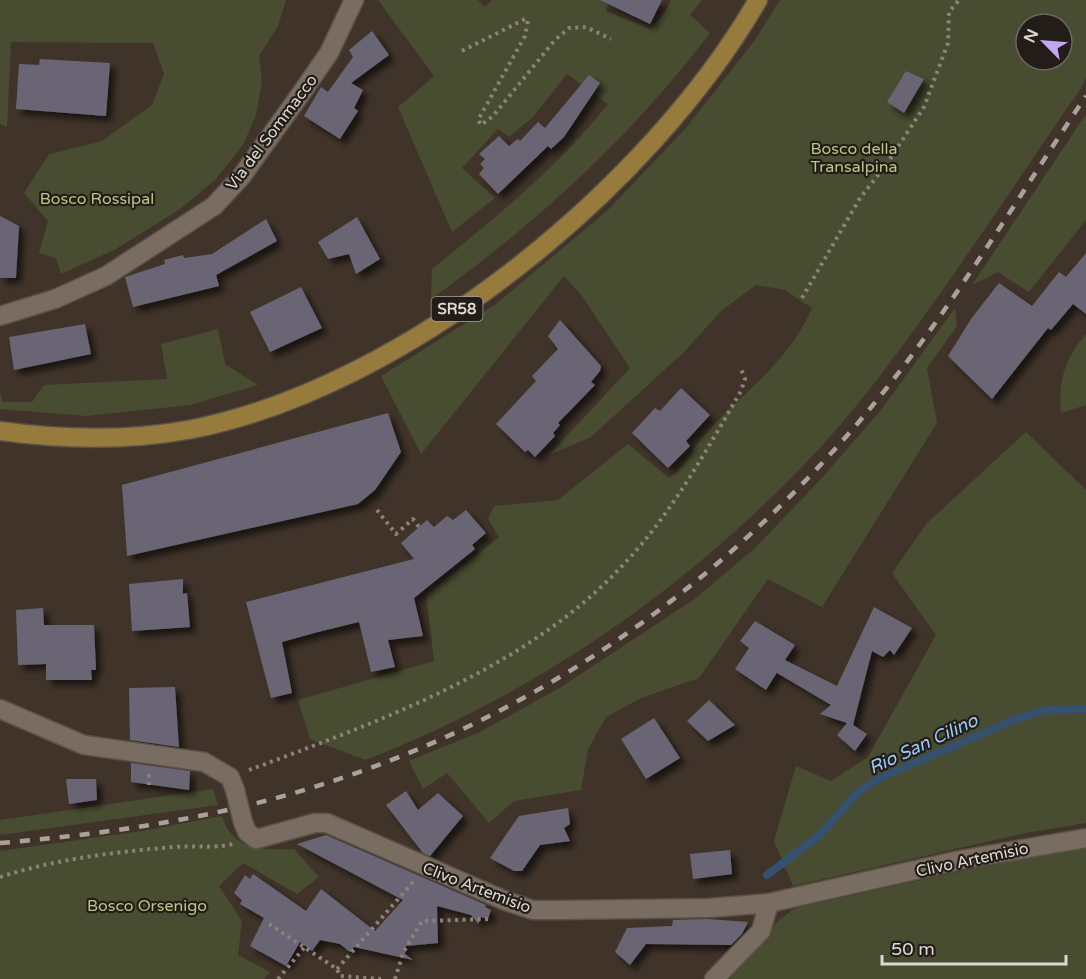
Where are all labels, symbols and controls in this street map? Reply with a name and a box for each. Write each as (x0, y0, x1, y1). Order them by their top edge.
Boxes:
north arrow (1014, 12, 1074, 72)
text: N (1020, 26, 1043, 46)
street label: Via del Sommacco (222, 71, 322, 195)
park label: Bosco della Transalpina (810, 139, 898, 177)
park label: Bosco Rossipal (40, 189, 154, 209)
road number: SR58 (432, 297, 482, 321)
water label: Rio San Cilino (865, 709, 982, 779)
street label: Clivo Artemisio (914, 838, 1030, 882)
street label: Clivo Artemisio (420, 858, 534, 918)
park label: Bosco Orsenigo (87, 896, 207, 916)
scale bar (882, 928, 1066, 966)
text: 50 m (891, 938, 935, 960)

